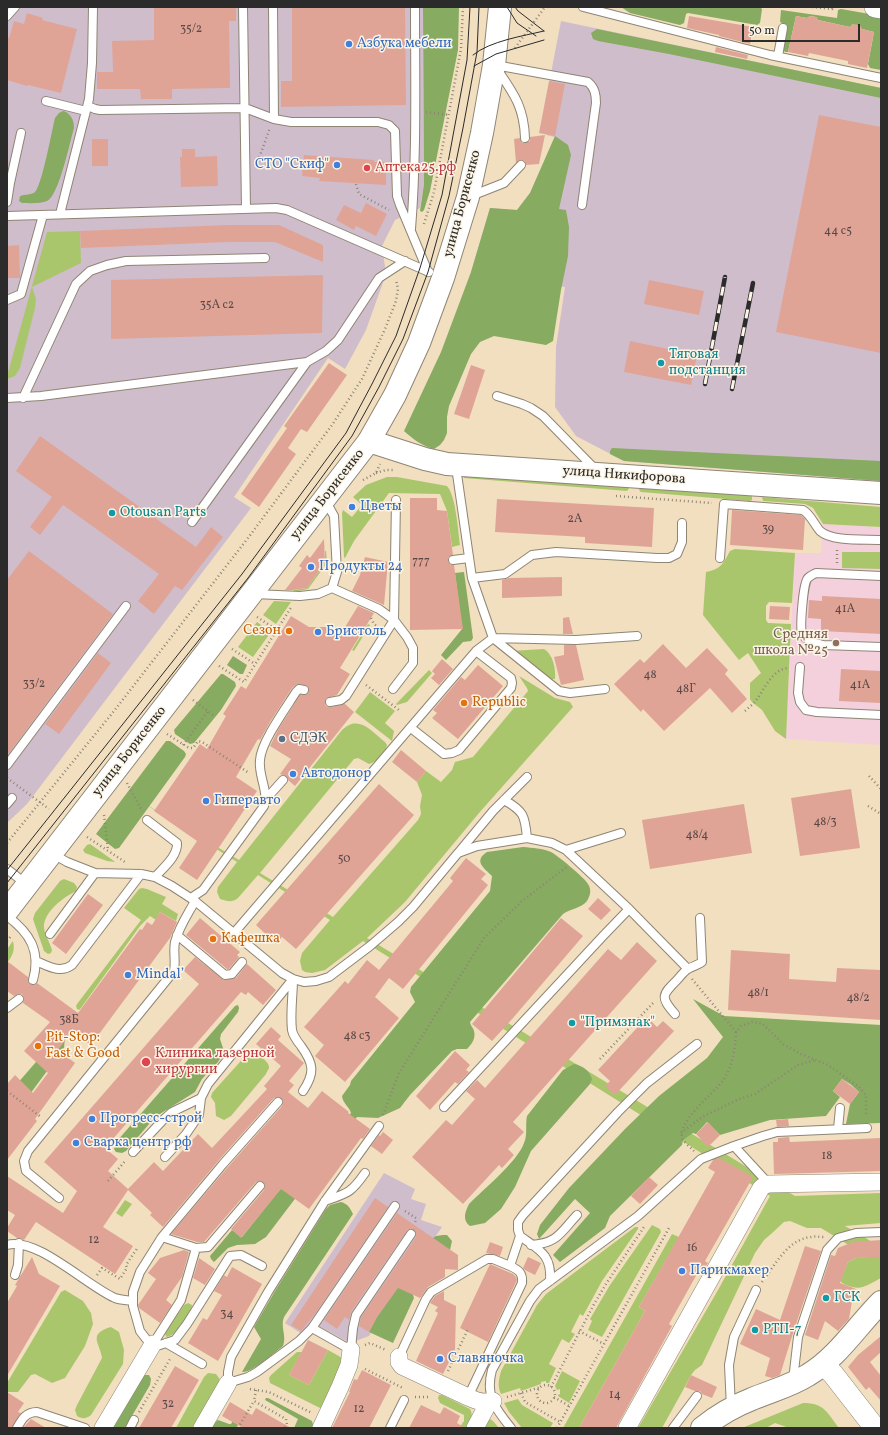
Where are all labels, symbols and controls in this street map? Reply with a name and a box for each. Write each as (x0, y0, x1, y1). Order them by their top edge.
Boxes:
scale bar (744, 16, 862, 42)
house number: 35/2 (180, 23, 202, 37)
text: 50 m (749, 23, 775, 39)
place label: Азбука мебели (357, 36, 451, 52)
marker: Азбука мебели (344, 39, 354, 49)
street label: улица Борисенко (441, 148, 485, 260)
place label: СТО "Скиф" (255, 157, 329, 173)
marker: СТО "Скиф" (332, 160, 342, 170)
place label: Аптека25.рф (375, 160, 456, 176)
marker: Аптека25.рф (362, 163, 372, 173)
house number: 44 с5 (824, 225, 852, 239)
house number: 35А с2 (200, 299, 234, 313)
place label: Тяговая подстанция (669, 347, 746, 380)
marker: Тяговая подстанция (656, 358, 666, 368)
street label: улица Борисенко (287, 446, 369, 544)
street label: улица Никифорова (562, 463, 686, 489)
place label: Цветы (360, 499, 402, 515)
marker: Цветы (347, 502, 357, 512)
place label: Otousan Parts (120, 505, 206, 521)
marker: Otousan Parts (107, 508, 117, 518)
house number: 2А (568, 513, 582, 527)
house number: 39 (762, 523, 774, 537)
house number: 777 (412, 555, 430, 569)
place label: Продукты 24 (319, 559, 403, 575)
marker: Продукты 24 (306, 562, 316, 572)
house number: 41А (835, 603, 855, 617)
place label: Сезон (243, 623, 281, 639)
place label: Бристоль (326, 624, 387, 640)
marker: Сезон (284, 626, 294, 636)
marker: Бристоль (313, 627, 323, 637)
place label: Средняя школа №25 (754, 627, 828, 660)
marker: Средняя школа №25 (831, 638, 841, 648)
house number: 48 (643, 669, 657, 683)
house number: 33/2 (23, 678, 45, 692)
house number: 41А (850, 679, 870, 693)
house number: 48Г (676, 683, 696, 697)
place label: Republic (472, 695, 526, 711)
marker: Republic (459, 698, 469, 708)
street label: улица Борисенко (89, 703, 171, 801)
place label: СДЭК (290, 731, 327, 747)
marker: СДЭК (277, 734, 287, 744)
place label: Автодонор (301, 766, 371, 782)
marker: Автодонор (288, 769, 298, 779)
place label: Гиперавто (214, 793, 281, 809)
marker: Гиперавто (201, 796, 211, 806)
house number: 48/3 (813, 816, 837, 830)
house number: 48/4 (685, 829, 709, 843)
house number: 50 (338, 853, 350, 867)
place label: Кафешка (221, 931, 280, 947)
marker: Кафешка (208, 934, 218, 944)
place label: Mindal’ (136, 967, 184, 983)
marker: Mindal’ (123, 970, 133, 980)
house number: 48/1 (747, 987, 769, 1001)
house number: 48/2 (846, 992, 870, 1006)
house number: 38Б (59, 1014, 79, 1028)
place label: "Примзнак" (580, 1015, 655, 1031)
marker: "Примзнак" (567, 1018, 577, 1028)
place label: Pit-Stop: Fast & Good (46, 1030, 120, 1062)
house number: 48 с3 (344, 1030, 370, 1044)
marker: Pit-Stop: Fast & Good (33, 1041, 43, 1051)
place label: Клиника лазерной хирургии (155, 1046, 275, 1078)
marker: Клиника лазерной хирургии (140, 1056, 152, 1068)
place label: Прогресс-строй (100, 1111, 202, 1127)
marker: Прогресс-строй (87, 1114, 97, 1124)
place label: Сварка центр рф (84, 1135, 191, 1151)
marker: Сварка центр рф (71, 1138, 81, 1148)
house number: 18 (822, 1150, 832, 1164)
house number: 12 (88, 1234, 100, 1248)
house number: 16 (687, 1242, 697, 1256)
place label: Парикмахер (690, 1263, 769, 1279)
marker: Парикмахер (677, 1266, 687, 1276)
place label: ГСК (834, 1290, 860, 1306)
marker: ГСК (821, 1293, 831, 1303)
house number: 34 (220, 1308, 234, 1322)
place label: РТП-7 (763, 1322, 802, 1338)
marker: РТП-7 (750, 1325, 760, 1335)
place label: Славяночка (448, 1351, 524, 1367)
marker: Славяночка (435, 1354, 445, 1364)
house number: 14 (609, 1389, 621, 1403)
house number: 32 (162, 1398, 174, 1412)
house number: 12 (353, 1403, 365, 1417)

